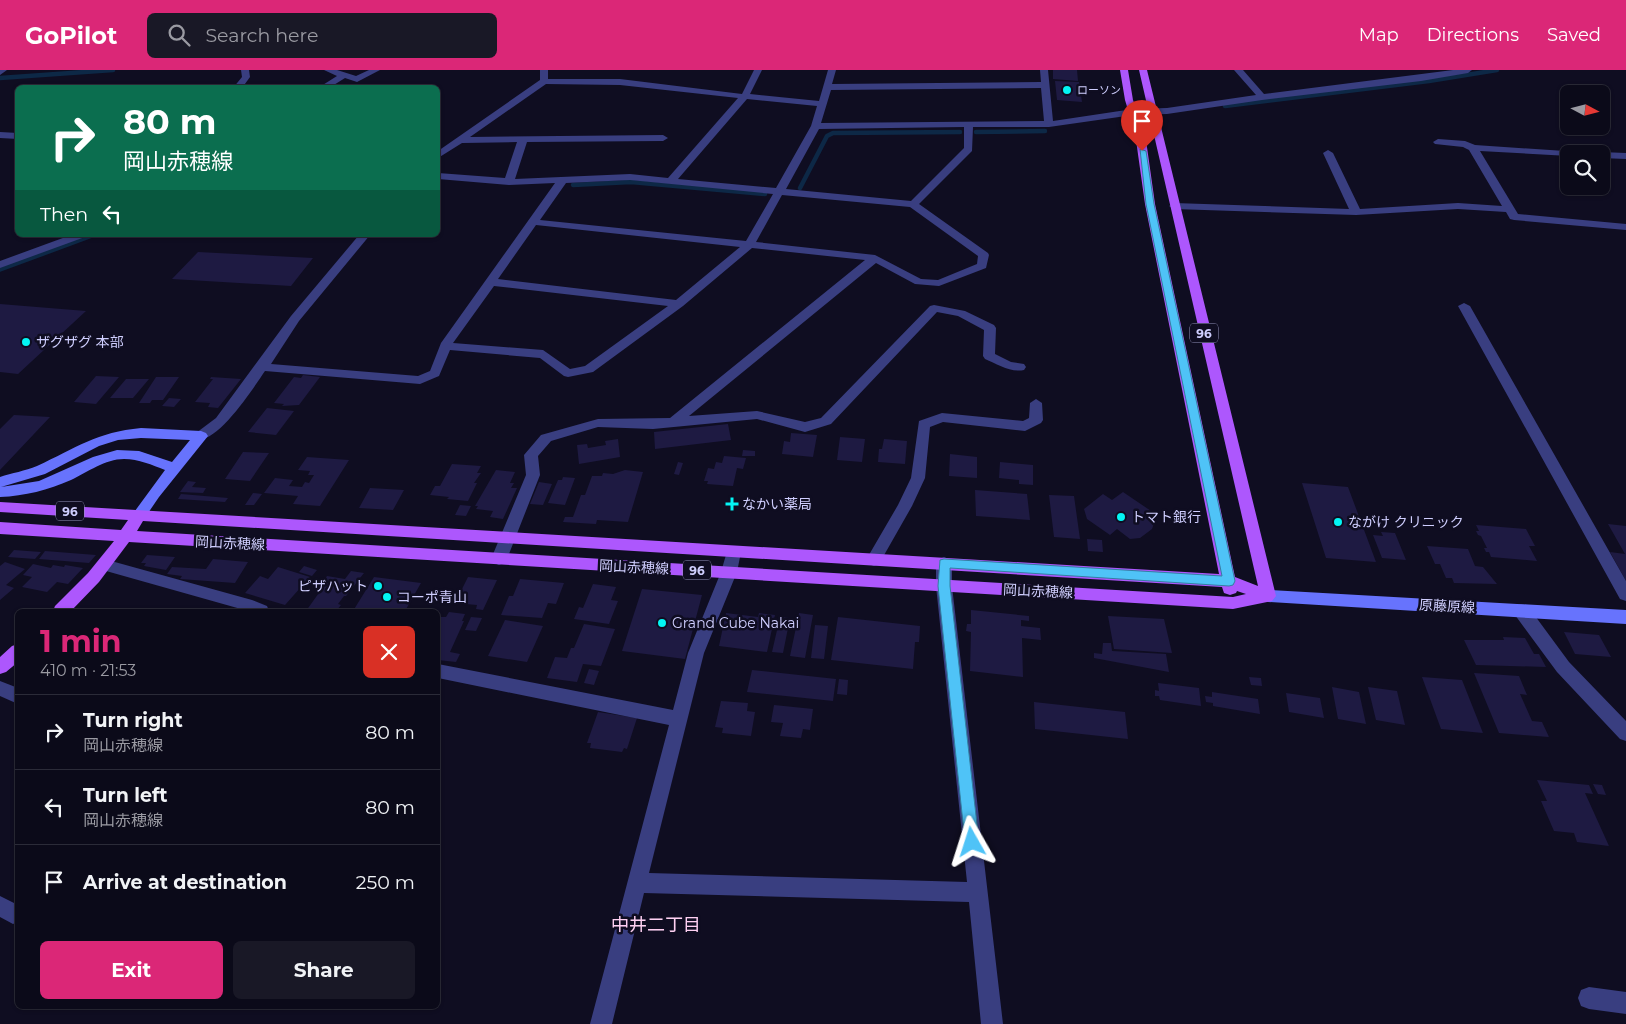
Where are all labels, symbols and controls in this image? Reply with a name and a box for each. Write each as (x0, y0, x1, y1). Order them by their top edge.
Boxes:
search box (147, 13, 497, 58)
text: GoPilot (25, 21, 117, 50)
icon: search (165, 21, 193, 49)
text: Search here (205, 24, 318, 47)
text: Map (1359, 24, 1399, 46)
text: Directions (1427, 24, 1519, 46)
text: Saved (1547, 24, 1601, 46)
place label: ローソン (1077, 83, 1121, 97)
marker: ローソン (1061, 84, 1073, 96)
north arrow (1560, 85, 1610, 135)
map controls (1560, 85, 1610, 195)
text: 80 m (123, 100, 217, 143)
pin (1121, 100, 1163, 151)
icon: right (40, 105, 105, 170)
icon: arrive (1128, 107, 1156, 135)
button: search (1560, 145, 1610, 195)
text: 岡山赤穂線 (123, 148, 233, 175)
icon: left (98, 200, 126, 228)
text: Then (40, 203, 88, 226)
road number: 96 (1190, 324, 1218, 342)
place label: ザグザグ 本部 (36, 333, 124, 351)
marker: ザグザグ 本部 (20, 336, 32, 348)
place label: なかい薬局 (742, 495, 812, 513)
marker: なかい薬局 (726, 498, 738, 510)
road number: 96 (56, 502, 84, 521)
place label: トマト銀行 (1131, 508, 1201, 526)
marker: トマト銀行 (1115, 511, 1127, 523)
place label: ながけ クリニック (1348, 513, 1464, 531)
marker: ながけ クリニック (1332, 516, 1344, 528)
street label: 岡山赤穂線 (195, 532, 265, 554)
street label: 岡山赤穂線 (599, 556, 669, 578)
road number: 96 (683, 560, 711, 580)
place label: ピザハット (298, 577, 368, 595)
marker: ピザハット (372, 580, 384, 592)
street label: 岡山赤穂線 (1003, 580, 1073, 602)
place label: コーポ青山 (397, 588, 467, 606)
marker: コーポ青山 (381, 591, 393, 603)
street label: 原藤原線 (1419, 596, 1475, 616)
place label: Grand Cube Nakai (672, 614, 799, 632)
marker: Grand Cube Nakai (656, 617, 668, 629)
text: 1 min (40, 623, 121, 660)
button: close (363, 626, 415, 678)
text: 410 m · 21:53 (40, 661, 136, 680)
text: Turn right (83, 709, 183, 732)
icon: right (40, 718, 68, 746)
text: 80 m (365, 721, 415, 744)
text: 岡山赤穂線 (83, 736, 163, 755)
text: Turn left (83, 784, 168, 807)
icon: left (40, 793, 68, 821)
text: 80 m (365, 796, 415, 819)
text: 岡山赤穂線 (83, 811, 163, 830)
position arrow (945, 815, 997, 867)
icon: arrive (40, 868, 68, 896)
text: Arrive at destination (83, 871, 287, 894)
text: 250 m (356, 871, 415, 894)
district label: 中井二丁目 (611, 914, 701, 936)
button: Exit (40, 941, 223, 999)
button: Share (233, 941, 415, 999)

